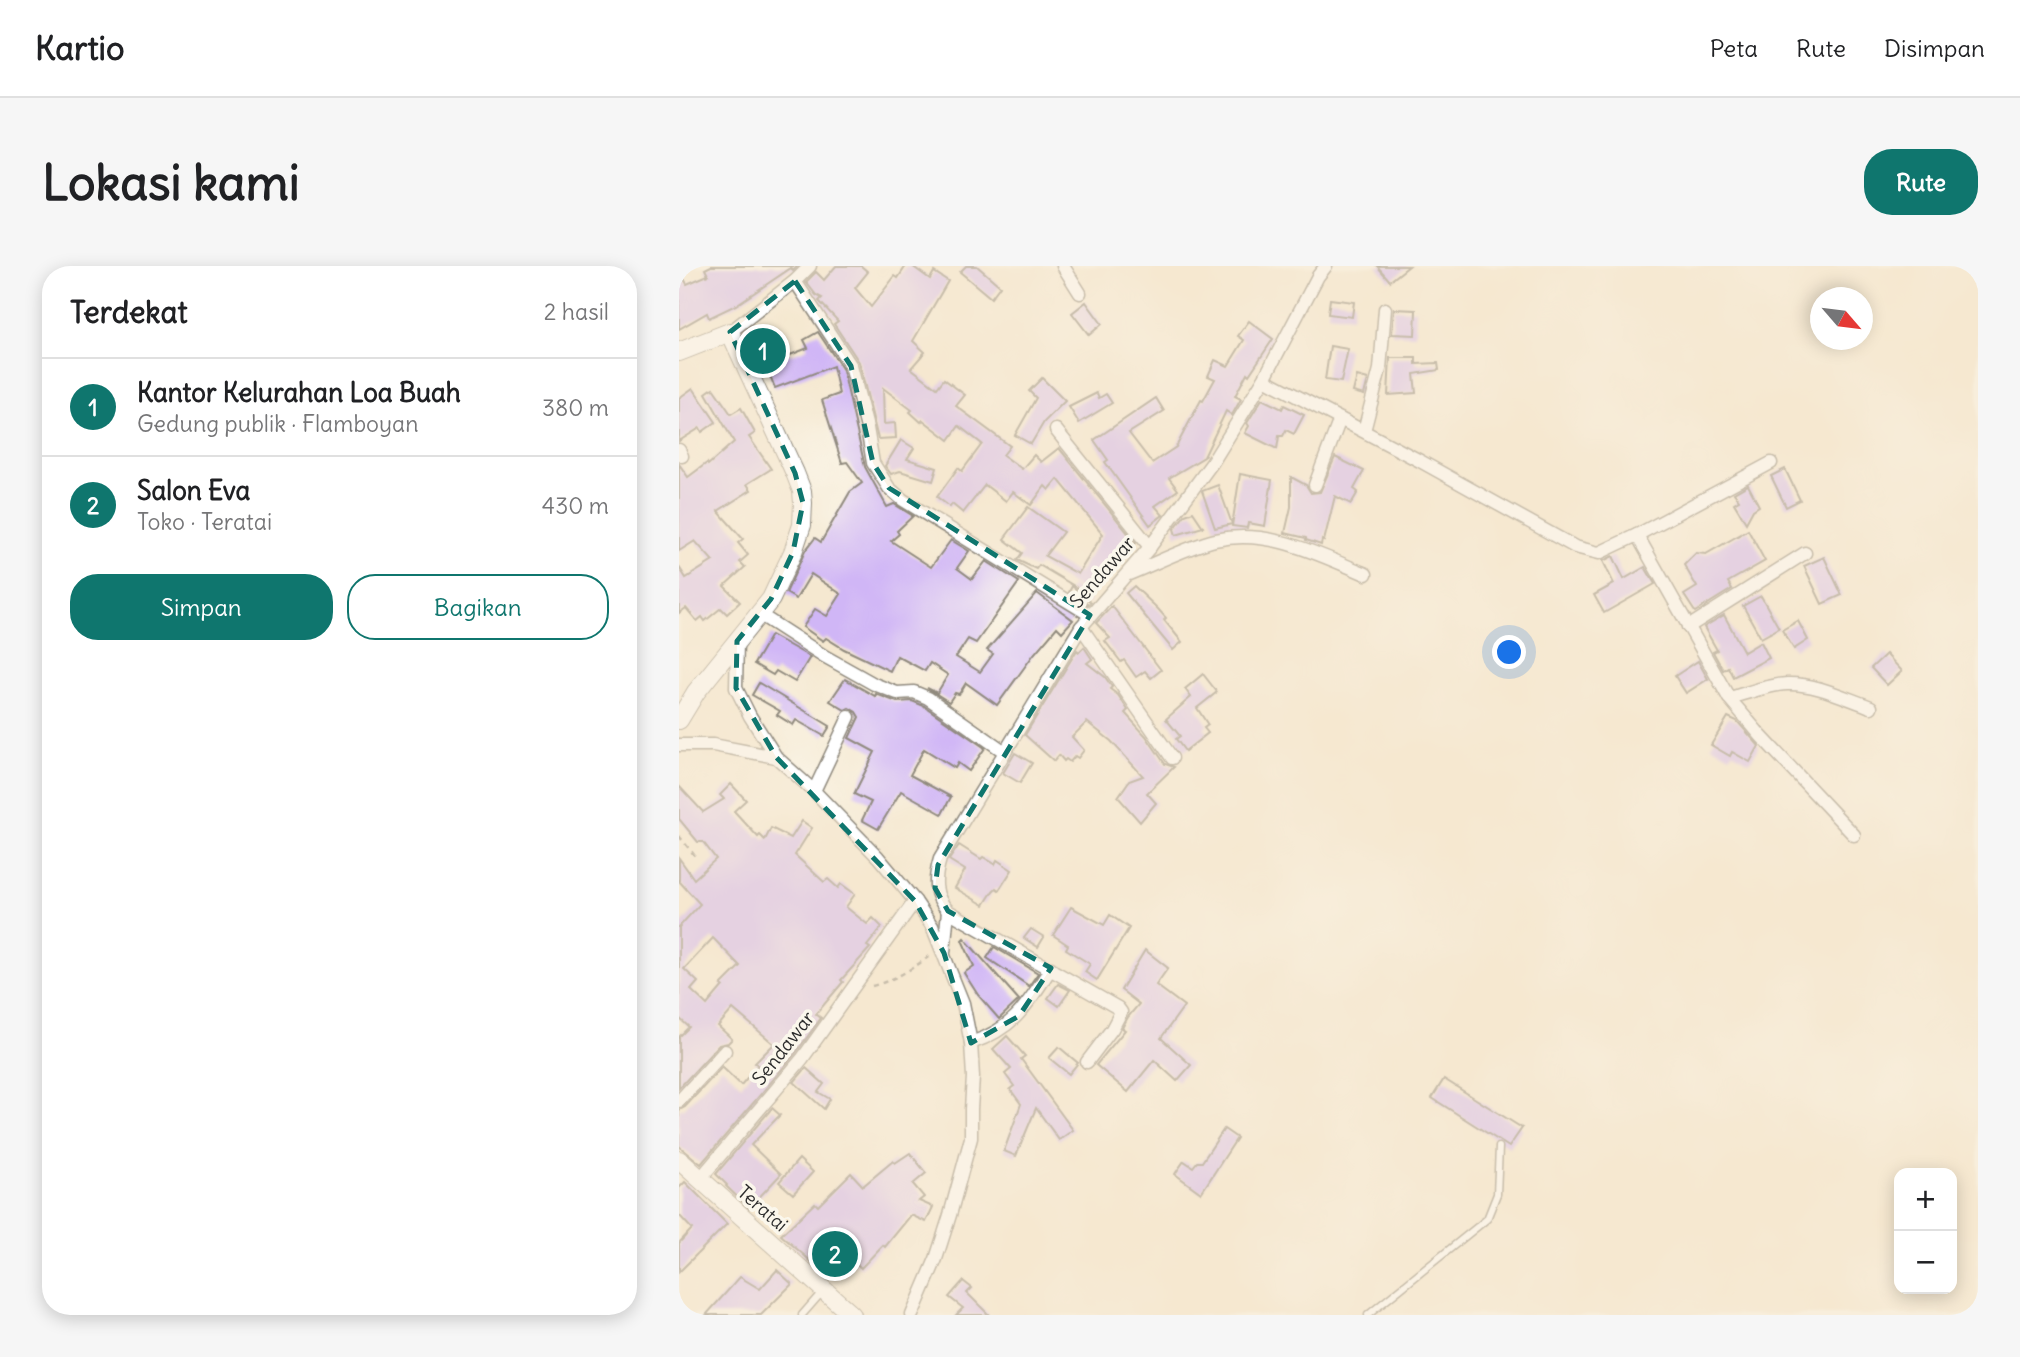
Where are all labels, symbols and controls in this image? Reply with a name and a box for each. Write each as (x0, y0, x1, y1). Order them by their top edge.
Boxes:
text: Kartio (35, 27, 125, 69)
text: Peta (1710, 33, 1758, 63)
text: Rute (1796, 33, 1846, 63)
text: Disimpan (1884, 33, 1985, 63)
button: Rute (1864, 149, 1978, 215)
text: Lokasi kami (42, 152, 300, 213)
north arrow (1810, 287, 1873, 350)
text: Terdekat (70, 293, 188, 331)
text: 2 hasil (544, 297, 609, 326)
pin: 1 (740, 325, 786, 377)
text: Kantor Kelurahan Loa Buah (137, 376, 461, 409)
text: 1 (88, 393, 98, 422)
text: 380 m (542, 393, 609, 422)
text: Gedung publik · Flamboyan (137, 409, 419, 438)
text: Salon Eva (137, 474, 250, 507)
text: 2 (87, 491, 99, 520)
text: 430 m (542, 491, 609, 520)
text: Toko · Teratai (137, 507, 272, 536)
street label: Sendawar (1064, 531, 1140, 613)
button: Simpan (70, 574, 333, 640)
button: Bagikan (347, 574, 609, 640)
your location (1492, 635, 1526, 669)
street label: Sendawar (747, 1006, 819, 1090)
map controls (1894, 1168, 1957, 1294)
button: + (1894, 1168, 1957, 1231)
street label: Teratai (733, 1180, 793, 1236)
pin: 2 (812, 1228, 858, 1280)
button: − (1894, 1231, 1957, 1294)

